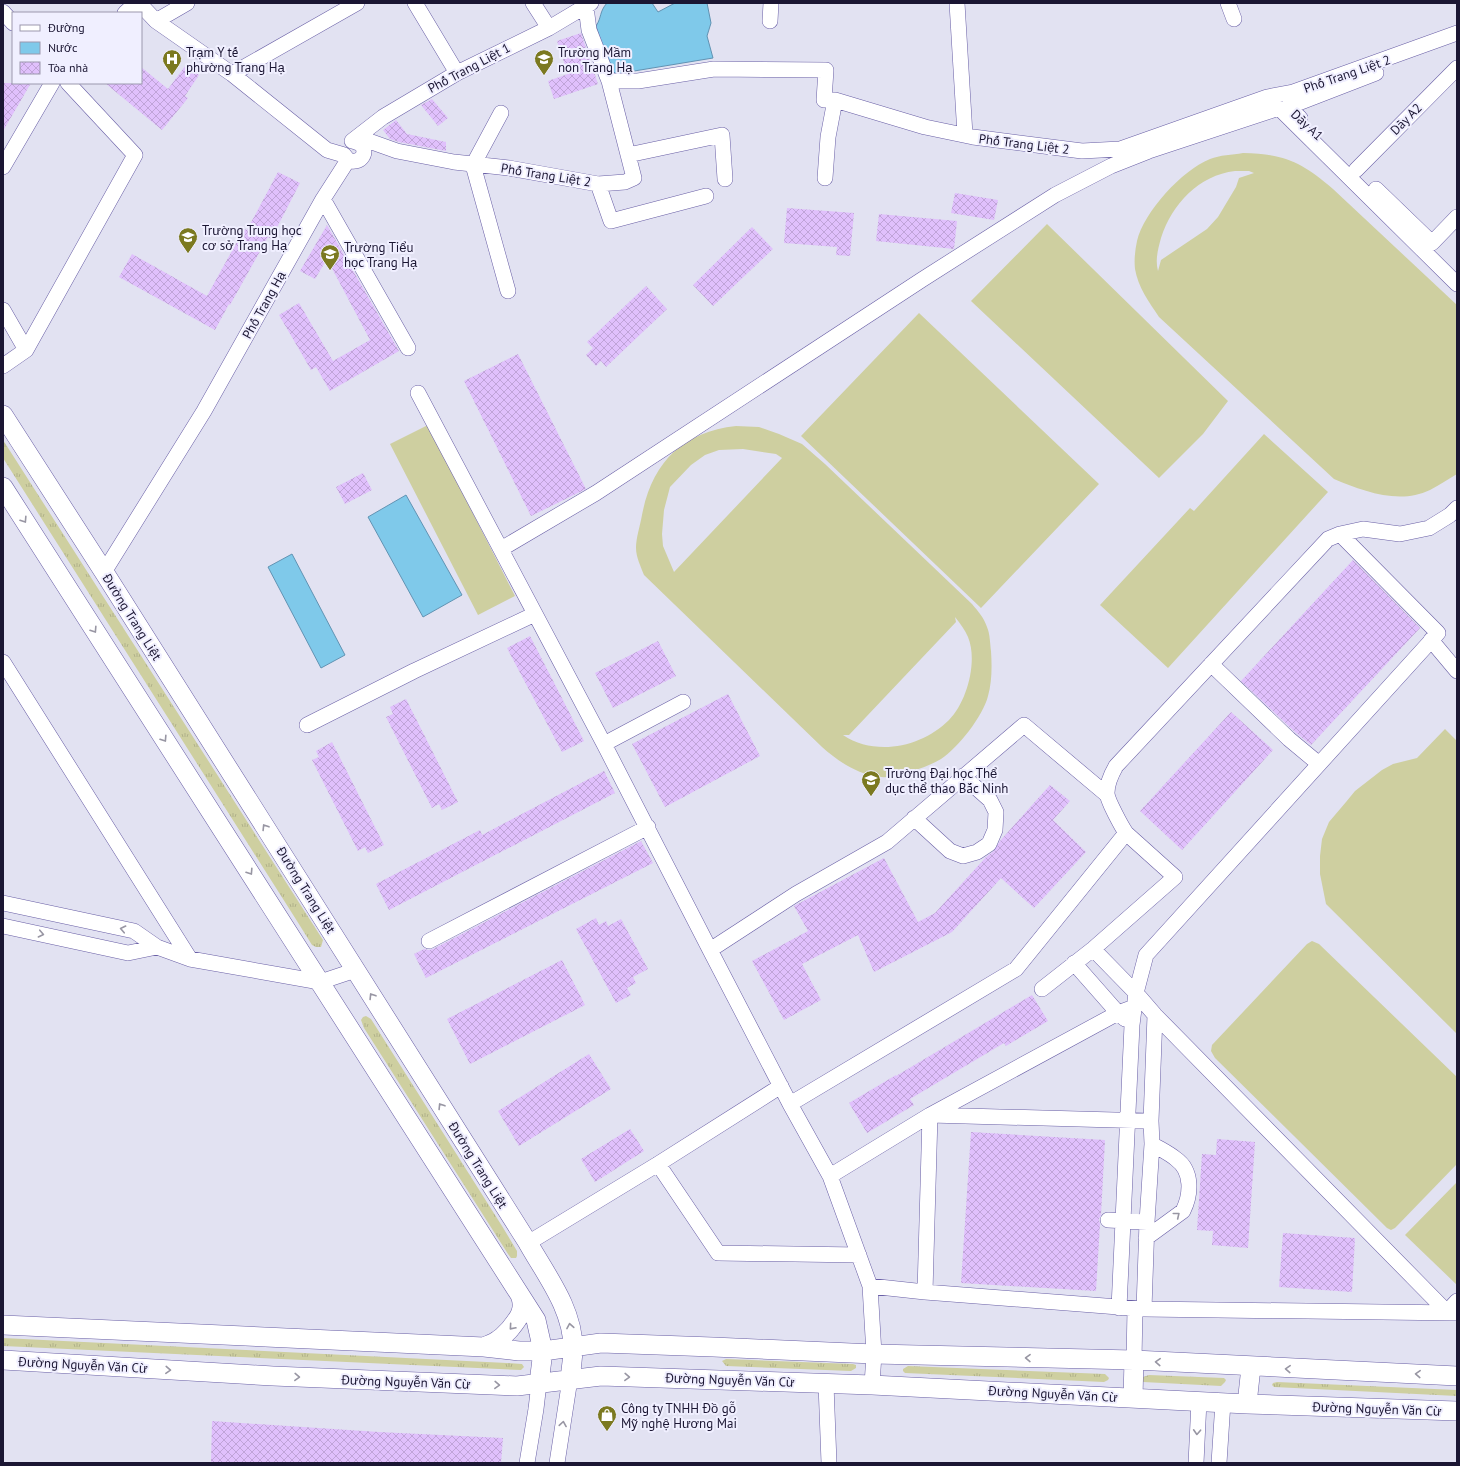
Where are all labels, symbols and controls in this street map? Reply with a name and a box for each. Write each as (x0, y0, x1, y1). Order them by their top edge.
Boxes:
legend (12, 12, 142, 84)
text: Đường (47, 20, 85, 35)
street label: Phố Trang Liệt 1 (425, 39, 513, 97)
text: Nước (48, 40, 78, 55)
place label: Trạm Y tế phường Trang Hạ (186, 44, 286, 76)
place label: Trường Mầm non Trang Hạ (558, 44, 633, 76)
hospital icon: Trạm Y tế phường Trang Hạ (161, 48, 183, 76)
school or university icon: Trường Mầm non Trang Hạ (533, 48, 555, 76)
street label: Phố Trang Liệt 2 (1301, 51, 1393, 97)
text: Tòa nhà (48, 60, 88, 75)
street label: Dãy A2 (1386, 99, 1426, 139)
street label: Dãy A1 (1287, 106, 1327, 144)
street label: Phố Trang Liệt 2 (978, 130, 1070, 158)
street label: Phố Trang Liệt 2 (500, 159, 592, 191)
place label: Trường Trung học cơ sở Trang Hạ (202, 222, 302, 254)
school or university icon: Trường Trung học cơ sở Trang Hạ (177, 226, 199, 254)
place label: Trường Tiểu học Trang Hạ (344, 239, 418, 271)
school or university icon: Trường Tiểu học Trang Hạ (319, 243, 341, 271)
street label: Phố Trang Hạ (238, 268, 290, 342)
one-way arrow (19, 516, 27, 523)
street label: Đường Trang Liệt (98, 570, 166, 664)
one-way arrow (89, 626, 97, 633)
one-way arrow (160, 735, 167, 742)
place label: Trường Đại học Thể dục thể thao Bắc Ninh (885, 765, 1008, 797)
school or university icon: Trường Đại học Thể dục thể thao Bắc Ninh (860, 769, 882, 797)
one-way arrow (262, 824, 270, 831)
street label: Đường Trang Liệt (272, 843, 340, 937)
one-way arrow (245, 868, 252, 875)
one-way arrow (120, 926, 126, 934)
one-way arrow (38, 930, 44, 938)
one-way arrow (369, 993, 377, 1000)
one-way arrow (439, 1103, 446, 1110)
street label: Đường Trang Liệt (444, 1118, 512, 1212)
one-way arrow (1173, 1213, 1180, 1220)
one-way arrow (509, 1322, 516, 1329)
one-way arrow (566, 1323, 574, 1329)
street label: Đường Nguyễn Văn Cừ (17, 1353, 148, 1377)
one-way arrow (1025, 1354, 1031, 1362)
one-way arrow (1155, 1357, 1161, 1366)
one-way arrow (1285, 1364, 1291, 1373)
one-way arrow (165, 1366, 171, 1375)
street label: Đường Nguyễn Văn Cừ (664, 1369, 795, 1391)
one-way arrow (1415, 1370, 1421, 1379)
street label: Đường Nguyễn Văn Cừ (340, 1371, 471, 1393)
one-way arrow (624, 1372, 630, 1381)
one-way arrow (294, 1373, 300, 1382)
one-way arrow (494, 1381, 500, 1389)
street label: Đường Nguyễn Văn Cừ (987, 1382, 1118, 1406)
street label: Đường Nguyễn Văn Cừ (1311, 1398, 1442, 1420)
place label: Công ty TNHH Đồ gỗ Mỹ nghệ Hương Mai (621, 1400, 737, 1432)
shop icon: Công ty TNHH Đồ gỗ Mỹ nghệ Hương Mai (596, 1404, 618, 1432)
one-way arrow (558, 1421, 567, 1428)
one-way arrow (1193, 1429, 1202, 1435)

